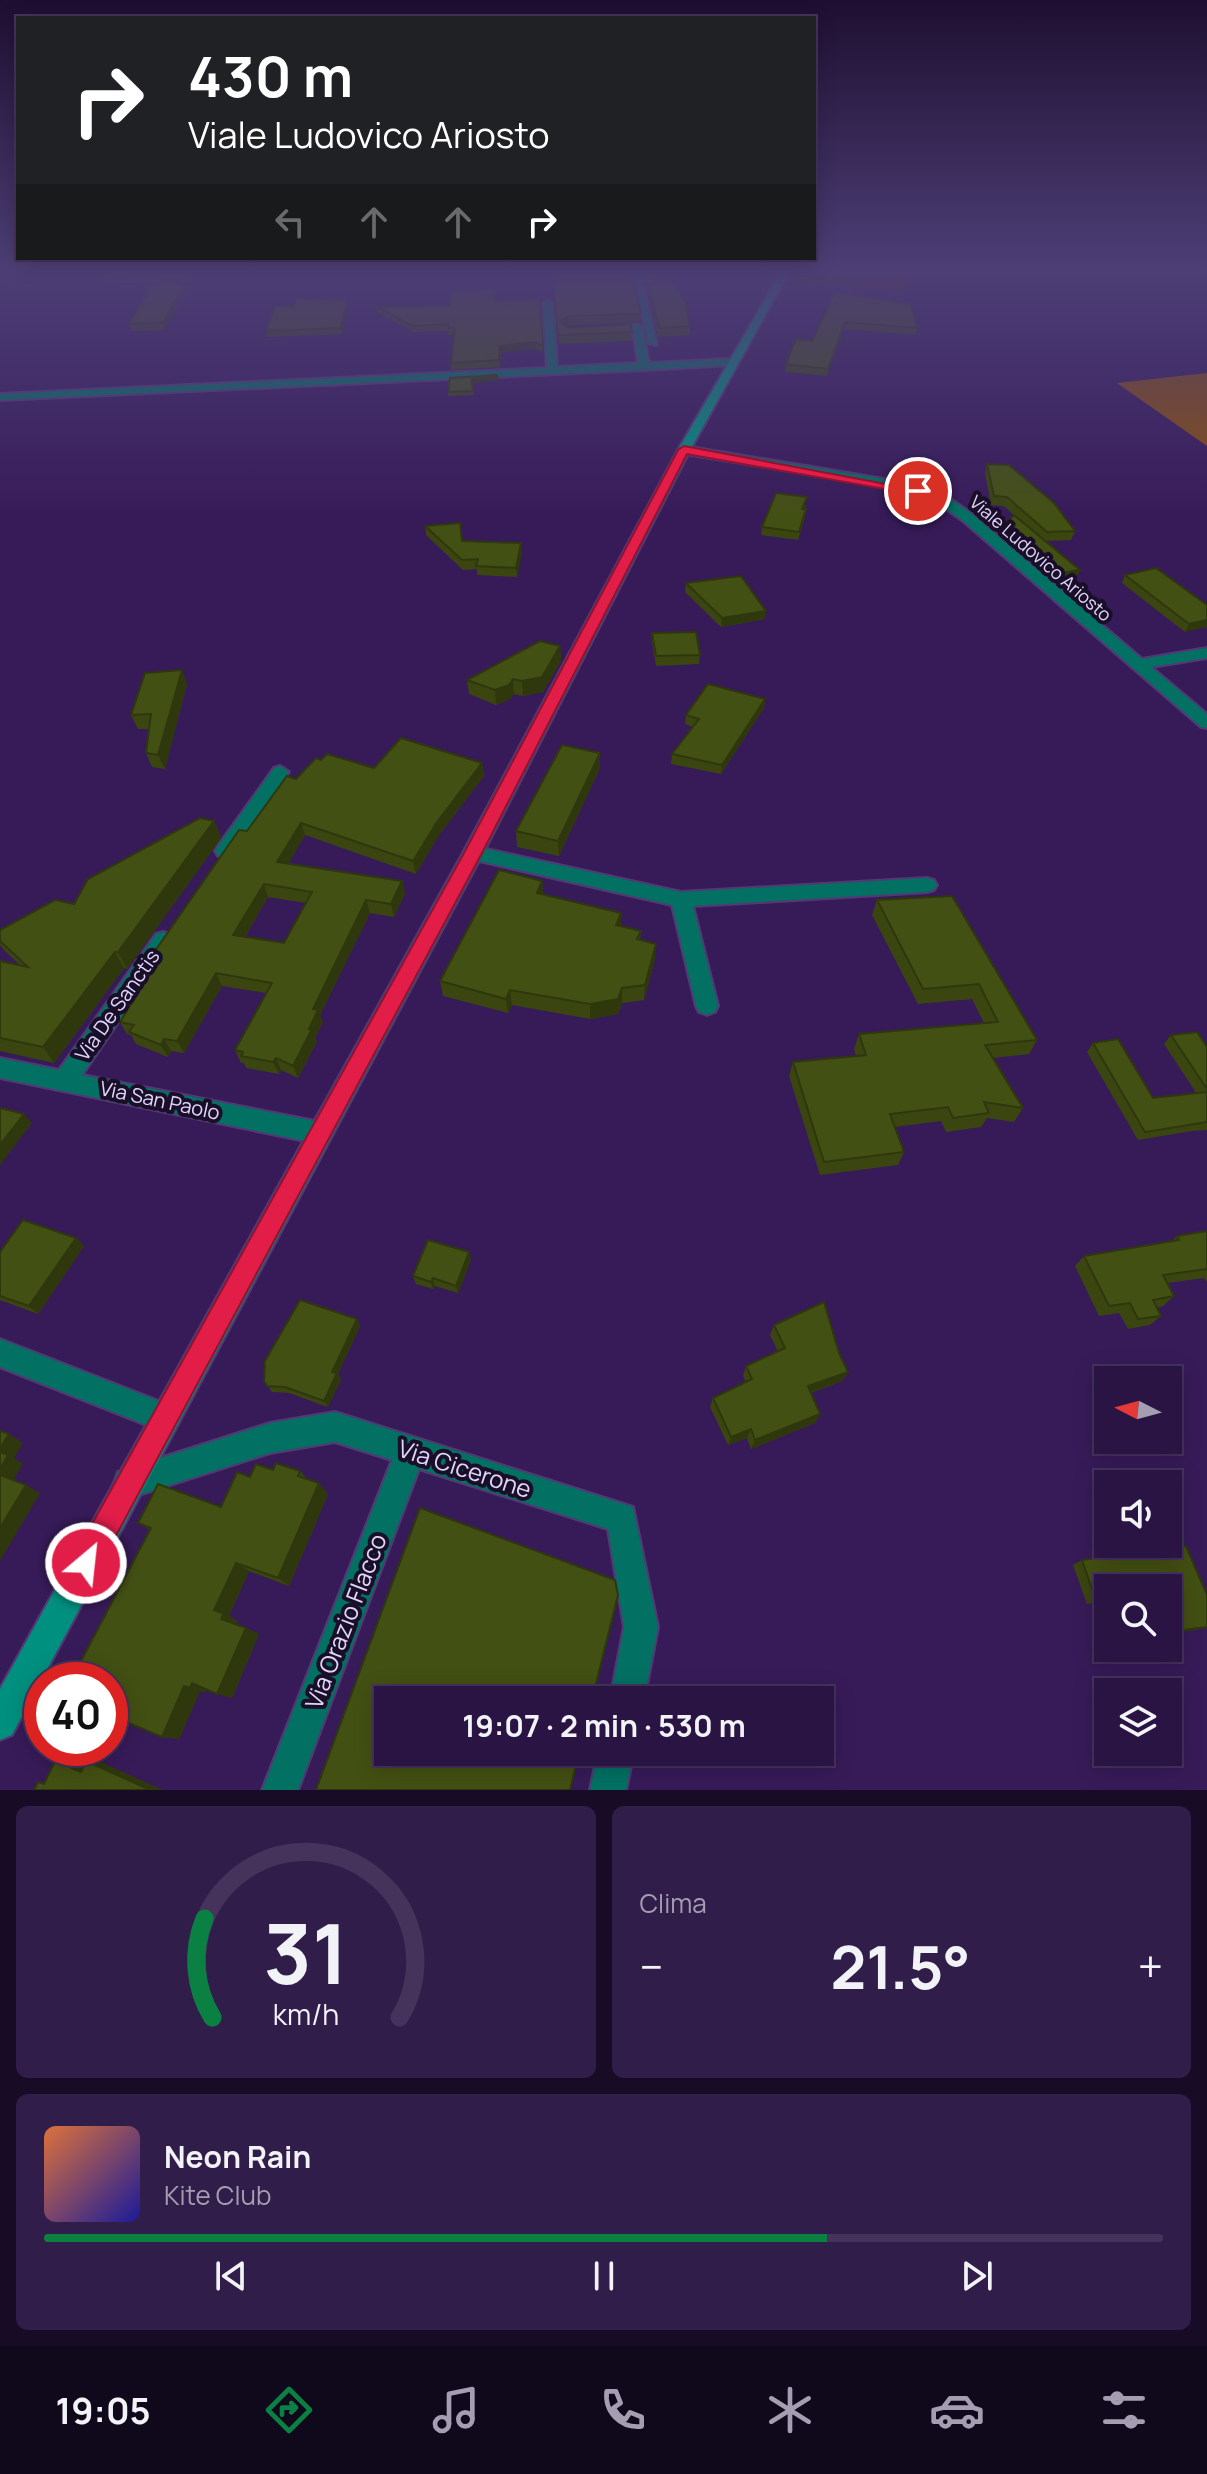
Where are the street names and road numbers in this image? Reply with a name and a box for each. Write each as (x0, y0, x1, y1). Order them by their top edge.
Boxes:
street label: Viale Ludovico Ariosto (965, 490, 1117, 626)
street label: Via De Sanctis (69, 944, 165, 1066)
street label: Via San Paolo (98, 1074, 223, 1126)
street label: Via Cicerone (394, 1431, 536, 1505)
street label: Via Orazio Flacco (296, 1529, 394, 1713)

